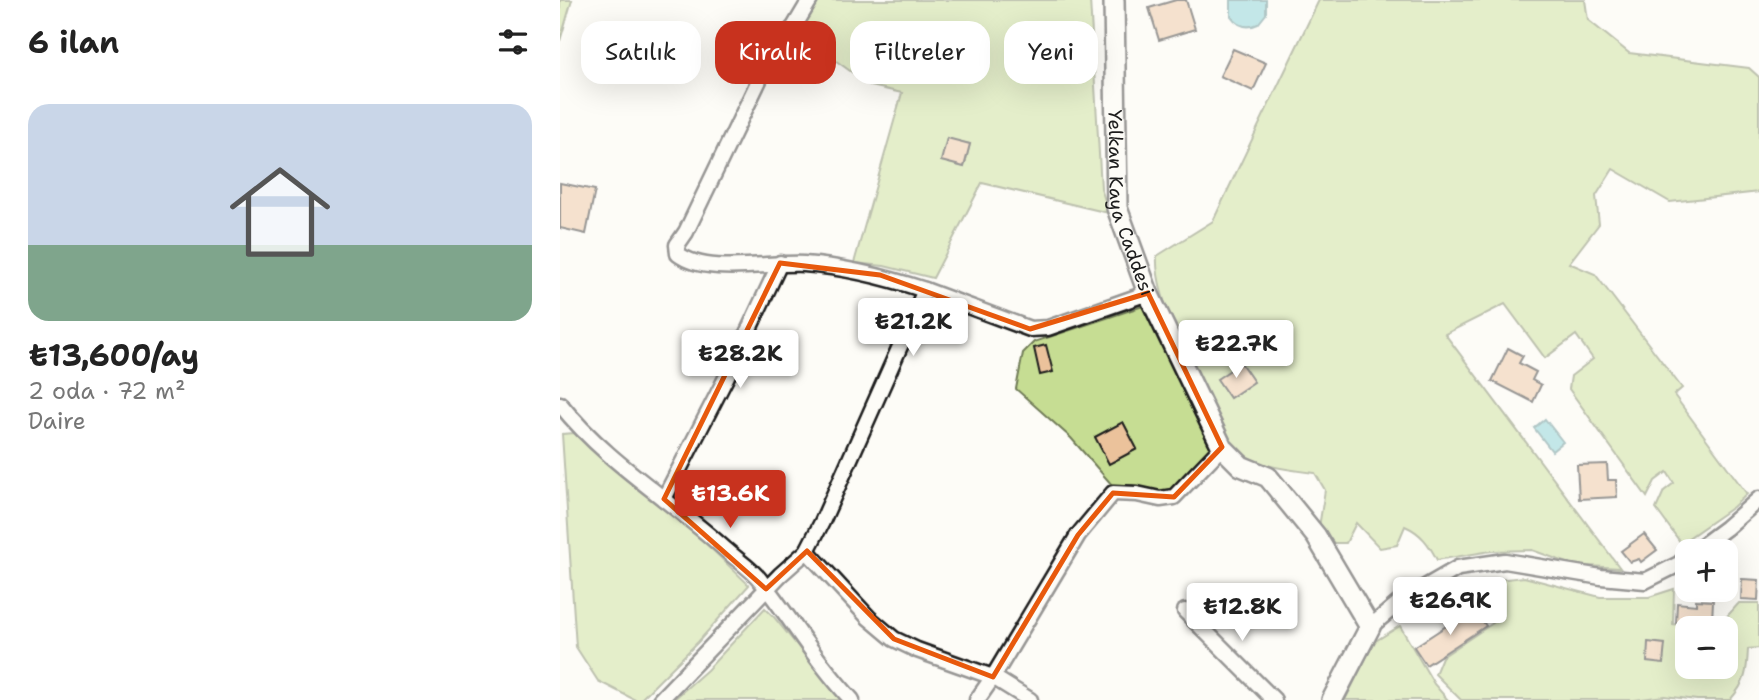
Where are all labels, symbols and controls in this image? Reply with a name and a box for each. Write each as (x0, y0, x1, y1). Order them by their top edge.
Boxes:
chip: Satılık (581, 21, 701, 84)
chip: Kiralık (715, 21, 836, 84)
chip: Filtreler (850, 21, 990, 84)
chip: Yeni (1004, 21, 1098, 84)
text: 6 ilan (28, 22, 119, 63)
icon: filters (494, 23, 532, 61)
street label: Yelkan Kaya Caddesi (1103, 110, 1160, 299)
icon: home (217, 149, 343, 275)
pin: ₺21.2K (856, 298, 970, 358)
text: ₺21.2K (874, 306, 952, 336)
pin: ₺22.7K (1179, 320, 1293, 380)
text: ₺22.7K (1194, 328, 1278, 358)
pin: ₺28.2K (683, 330, 797, 390)
text: ₺13,600/ay (28, 335, 199, 376)
text: ₺28.2K (698, 338, 782, 368)
text: 2 oda · 72 m² (28, 376, 186, 406)
text: Daire (28, 406, 86, 436)
pin: ₺13.6K (673, 470, 787, 530)
text: ₺13.6K (691, 478, 769, 508)
map controls (1675, 539, 1738, 679)
button: + (1675, 539, 1738, 602)
pin: ₺26.9K (1393, 578, 1507, 637)
pin: ₺12.8K (1185, 584, 1299, 643)
text: ₺26.9K (1409, 585, 1491, 615)
text: ₺12.8K (1203, 591, 1281, 621)
button: − (1675, 616, 1738, 679)

